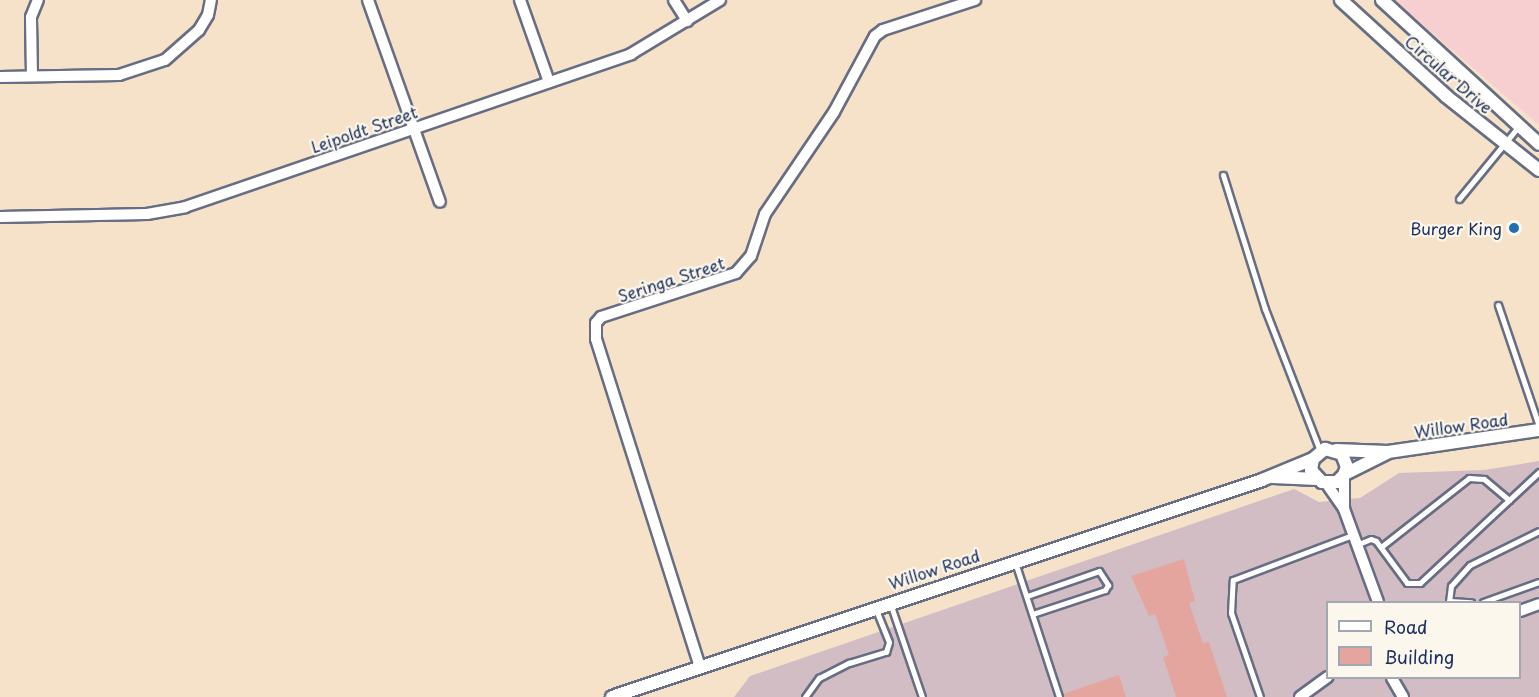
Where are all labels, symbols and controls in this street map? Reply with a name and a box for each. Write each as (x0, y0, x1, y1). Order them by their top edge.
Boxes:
street label: Circular Drive (1402, 31, 1496, 117)
street label: Leipoldt Street (308, 102, 420, 156)
place label: Burger King (1411, 218, 1502, 238)
marker: Burger King (1507, 221, 1521, 235)
street label: Seringa Street (615, 253, 727, 305)
street label: Willow Road (1413, 409, 1509, 441)
street label: Willow Road (886, 545, 982, 593)
legend (1326, 601, 1521, 679)
text: Road (1384, 613, 1428, 640)
text: Building (1384, 643, 1454, 670)

